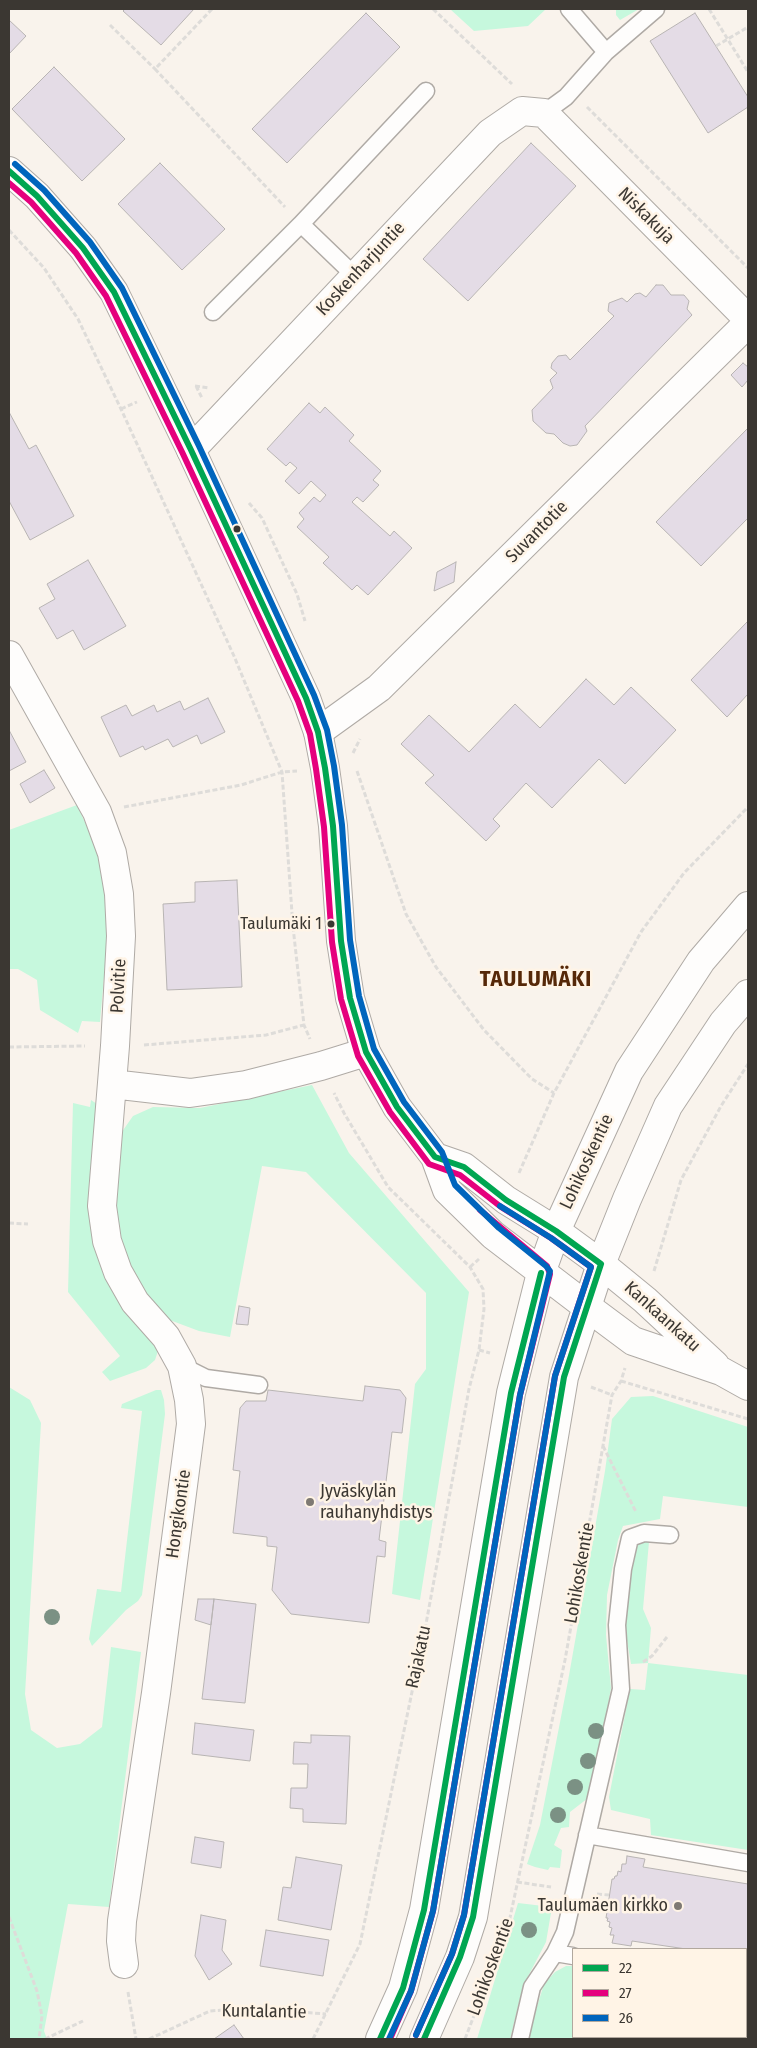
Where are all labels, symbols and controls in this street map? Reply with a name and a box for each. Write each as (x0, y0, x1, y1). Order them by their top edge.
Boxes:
street label: Niskakuja (613, 183, 679, 249)
street label: Koskenharjuntie (312, 218, 410, 320)
street label: Suvantotie (502, 497, 572, 567)
unlabelled marker (232, 524, 242, 534)
place label: Taulumäki 1 (240, 914, 322, 934)
marker: Taulumäki 1 (326, 919, 336, 929)
street label: Polvitie (107, 958, 131, 1014)
district label: TAULUMÄKI (479, 967, 593, 993)
street label: Lohikoskentie (556, 1111, 618, 1213)
street label: Kankaankatu (619, 1277, 705, 1357)
street label: Hongikontie (162, 1468, 196, 1560)
place label: Jyväskylän rauhanyhdistys (320, 1481, 432, 1524)
marker: Jyväskylän rauhanyhdistys (304, 1496, 316, 1508)
street label: Lohikoskentie (560, 1521, 600, 1625)
street label: Rajakatu (402, 1624, 436, 1690)
place label: Taulumäen kirkko (538, 1895, 668, 1917)
marker: Taulumäen kirkko (672, 1900, 684, 1912)
street label: Lohikoskentie (463, 1915, 519, 2019)
legend (572, 1948, 747, 2038)
text: 22 (619, 1959, 632, 1977)
text: 27 (619, 1984, 632, 2002)
street label: Kuntalantie (221, 2000, 307, 2024)
text: 26 (619, 2009, 633, 2027)

